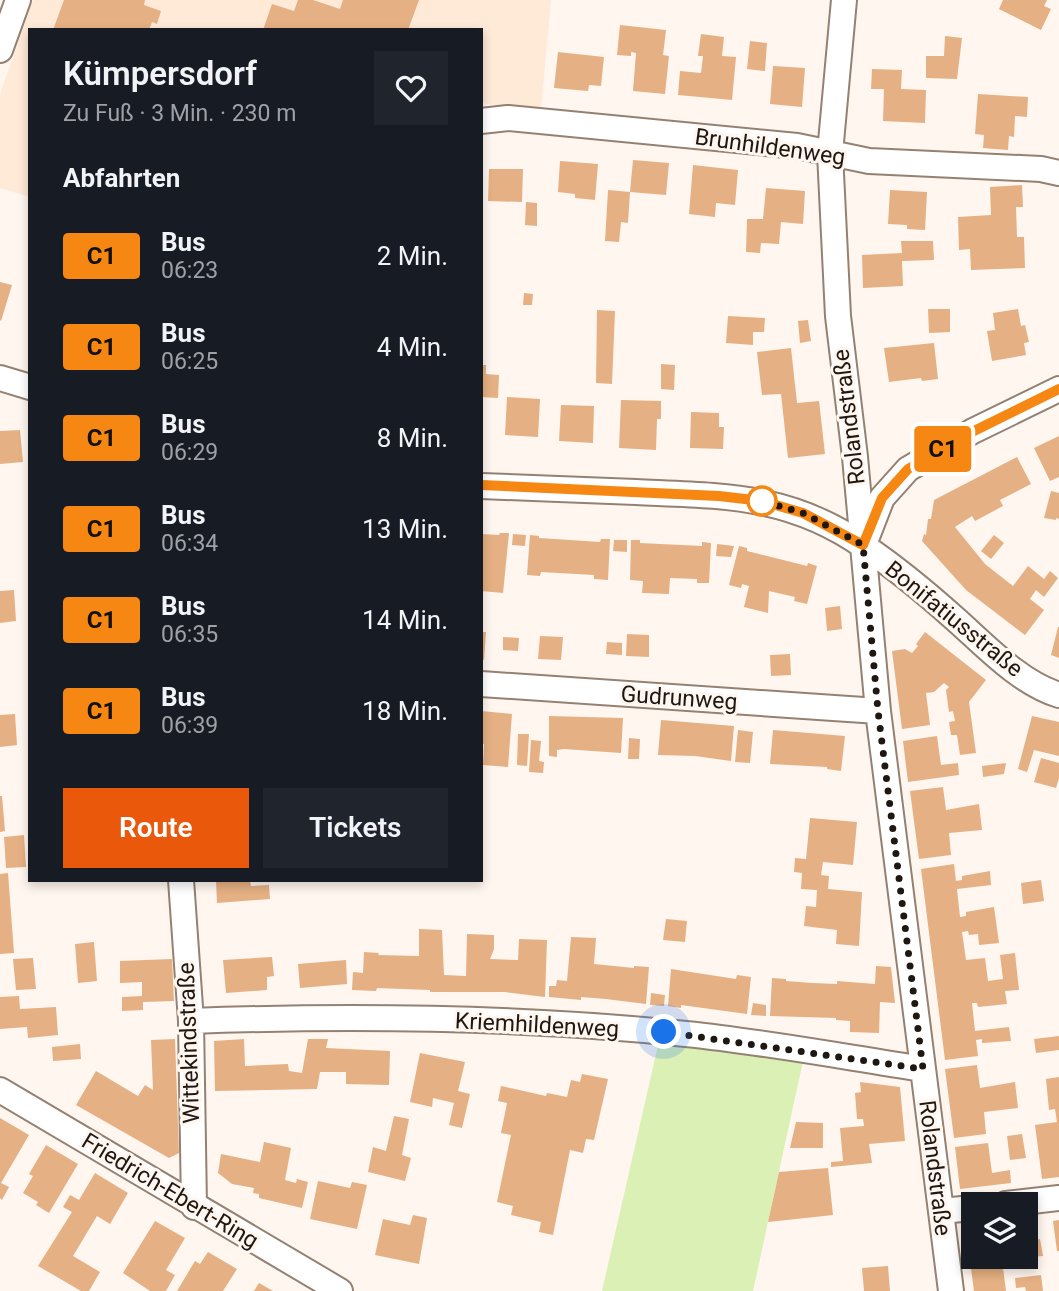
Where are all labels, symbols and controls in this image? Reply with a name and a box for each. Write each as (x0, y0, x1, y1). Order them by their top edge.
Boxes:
button: heart (374, 51, 448, 125)
text: Kümpersdorf (63, 54, 257, 93)
text: Zu Fuß · 3 Min. · 230 m (63, 100, 296, 127)
street label: Brunhildenweg (693, 123, 847, 171)
text: Abfahrten (63, 163, 180, 193)
text: Bus (161, 227, 206, 257)
text: 2 Min. (377, 241, 448, 271)
text: C1 (87, 242, 116, 270)
text: 06:23 (161, 257, 218, 284)
text: Bus (161, 318, 206, 348)
text: 4 Min. (377, 332, 448, 362)
text: C1 (87, 333, 116, 361)
text: 06:25 (161, 348, 218, 375)
street label: Rolandstraße (827, 348, 871, 486)
text: Bus (161, 409, 206, 439)
text: 8 Min. (377, 423, 448, 453)
text: C1 (87, 424, 116, 452)
line badge: C1 (912, 426, 974, 472)
text: C1 (928, 435, 958, 463)
text: 06:29 (161, 439, 218, 466)
unlabelled marker (747, 486, 777, 516)
text: Bus (161, 500, 206, 530)
text: 13 Min. (362, 514, 448, 544)
text: C1 (87, 515, 116, 543)
text: 06:34 (161, 530, 218, 557)
street label: Bonifatiusstraße (880, 555, 1028, 683)
text: Bus (161, 591, 206, 621)
text: 14 Min. (362, 605, 448, 635)
text: C1 (87, 606, 116, 634)
text: 06:35 (161, 621, 218, 648)
street label: Gudrunweg (620, 680, 738, 716)
text: Bus (161, 682, 206, 712)
text: 18 Min. (362, 696, 448, 726)
text: C1 (87, 697, 116, 725)
text: 06:39 (161, 712, 218, 739)
button: Route (63, 788, 249, 868)
button: Tickets (263, 788, 448, 868)
street label: Wittekindstraße (173, 962, 205, 1124)
street label: Kriemhildenweg (454, 1007, 620, 1043)
your location (646, 1014, 681, 1049)
street label: Rolandstraße (913, 1099, 957, 1237)
street label: Friedrich-Ebert-Ring (77, 1128, 263, 1254)
map controls (961, 1192, 1038, 1269)
button: layers (961, 1192, 1038, 1269)

